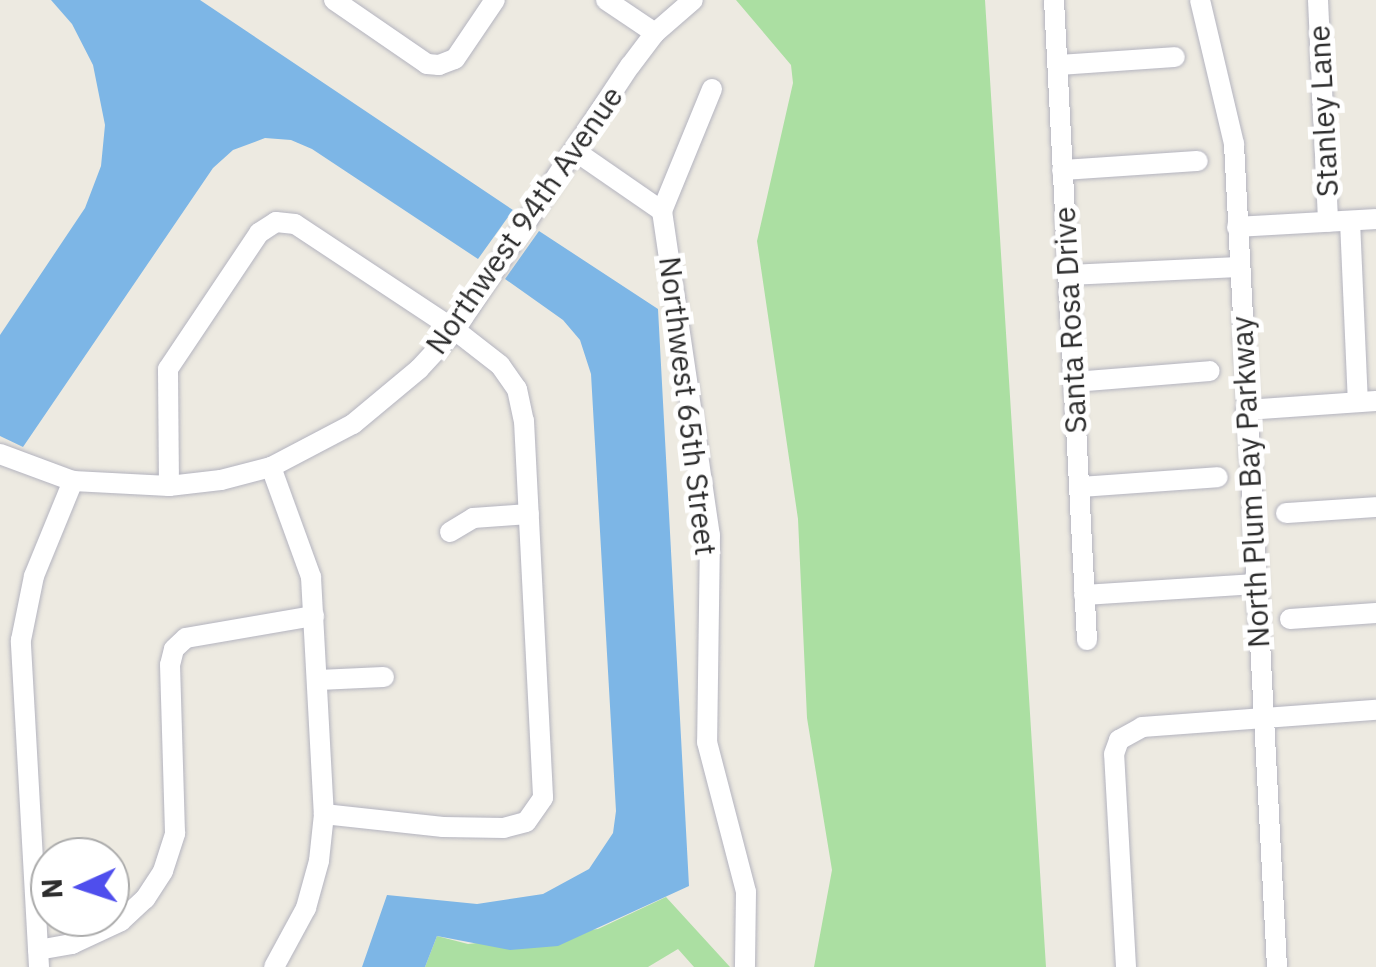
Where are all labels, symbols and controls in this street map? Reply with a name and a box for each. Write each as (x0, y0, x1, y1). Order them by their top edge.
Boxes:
street label: Stanley Lane (1301, 24, 1345, 198)
street label: Northwest 94th Avenue (418, 79, 630, 361)
street label: Santa Rosa Drive (1046, 206, 1094, 434)
street label: Northwest 65th Street (652, 254, 724, 558)
street label: North Plum Bay Parkway (1223, 315, 1277, 649)
north arrow (30, 837, 130, 937)
text: N (33, 877, 71, 900)

